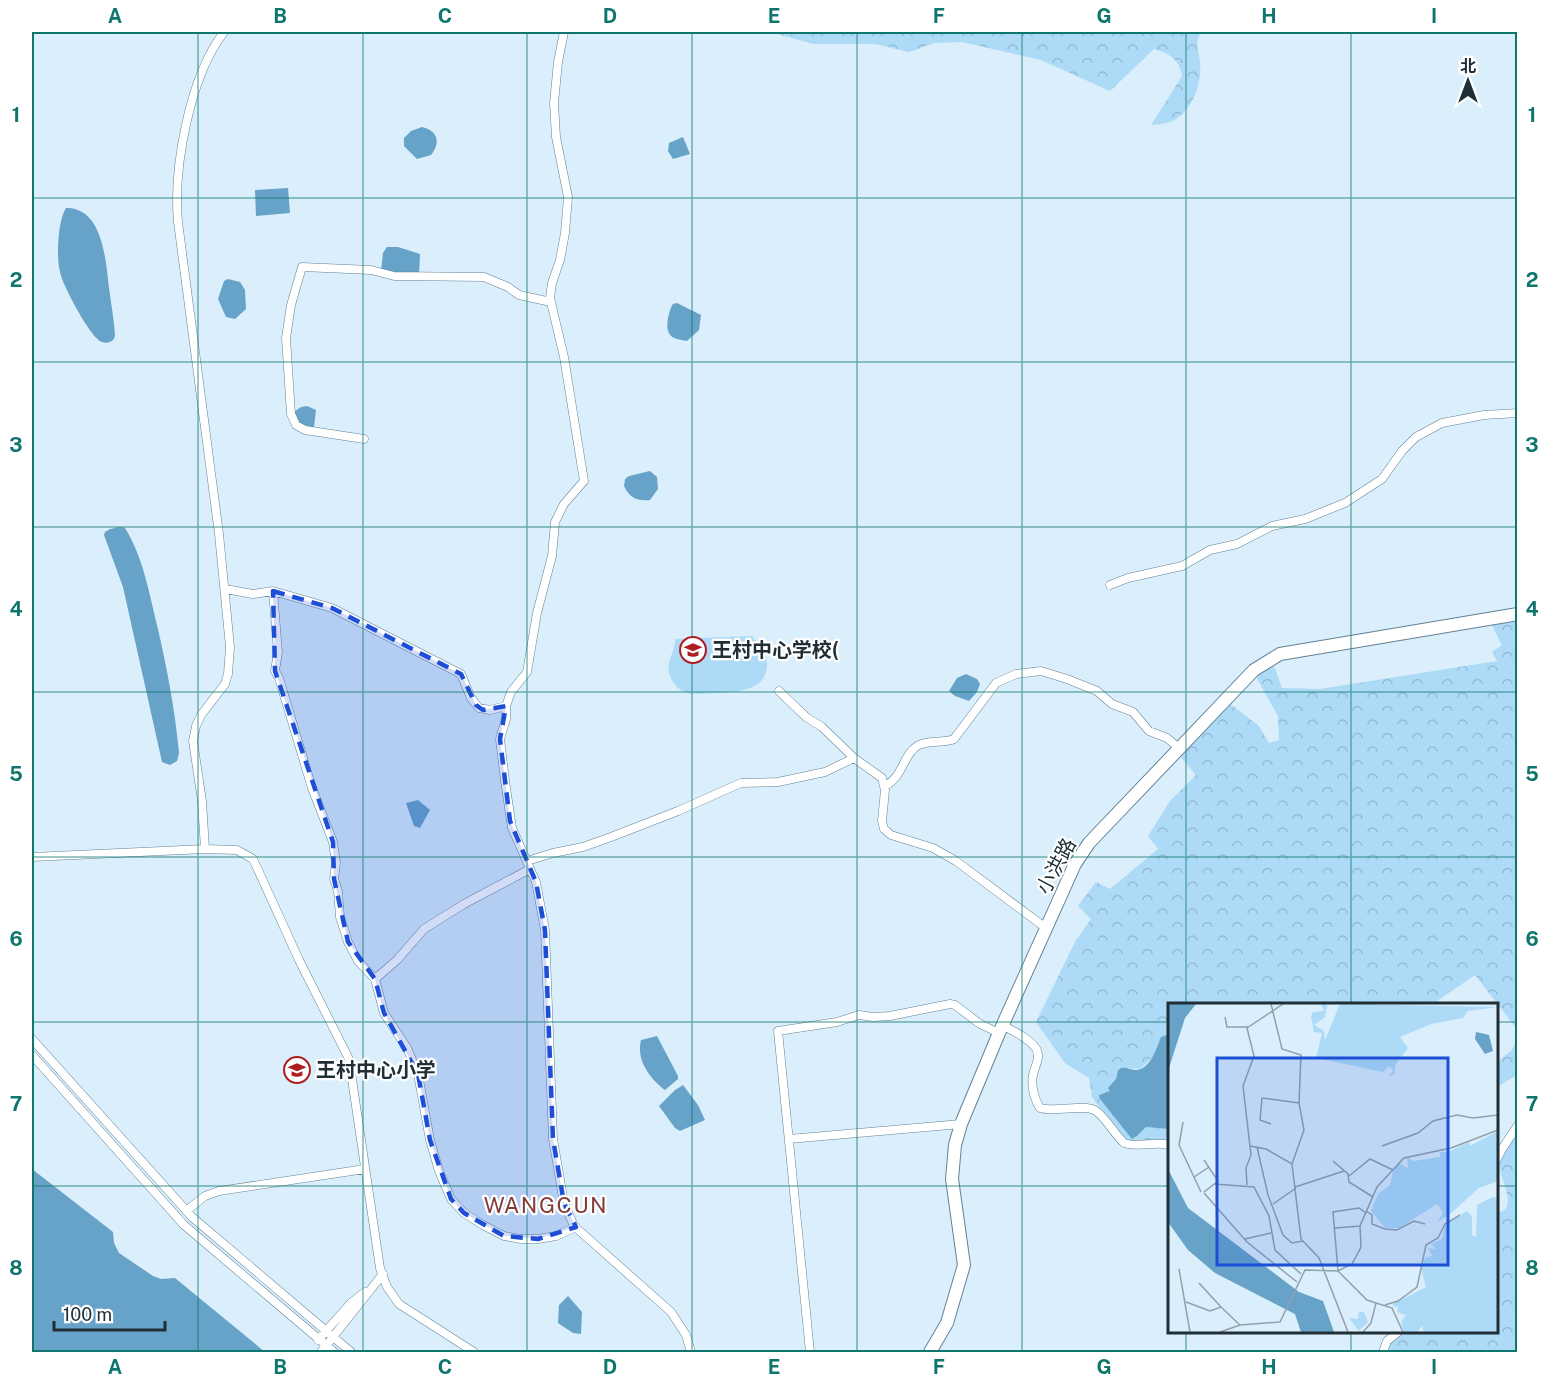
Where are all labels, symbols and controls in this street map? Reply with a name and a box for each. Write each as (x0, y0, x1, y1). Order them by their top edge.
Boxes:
text: A (108, 4, 122, 28)
text: B (273, 4, 287, 28)
text: C (438, 4, 452, 28)
text: D (603, 4, 617, 28)
text: E (768, 4, 780, 28)
text: F (933, 4, 945, 28)
text: G (1096, 4, 1112, 28)
text: H (1261, 4, 1277, 28)
text: I (1431, 4, 1437, 28)
north arrow (1438, 51, 1498, 111)
text: 北 (1460, 57, 1476, 76)
text: 1 (12, 103, 20, 127)
text: 1 (1528, 103, 1536, 127)
text: 2 (10, 268, 22, 292)
text: 2 (1526, 268, 1538, 292)
text: 3 (9, 433, 23, 457)
text: 3 (1525, 433, 1539, 457)
text: 4 (9, 597, 23, 621)
text: 4 (1525, 597, 1539, 621)
school or university icon: 王村中心学校( (678, 635, 708, 665)
place label: 王村中心学校( (712, 638, 839, 662)
text: 5 (9, 762, 23, 786)
text: 5 (1525, 762, 1539, 786)
street label: 小洪路 (1031, 834, 1081, 898)
text: 6 (9, 927, 23, 951)
text: 6 (1525, 927, 1539, 951)
inset map (1168, 1003, 1498, 1333)
school or university icon: 王村中心小学 (282, 1055, 312, 1085)
place label: 王村中心小学 (316, 1058, 436, 1082)
text: 7 (10, 1092, 22, 1116)
text: 7 (1526, 1092, 1538, 1116)
district label: WANGCUN (484, 1192, 608, 1218)
text: 8 (9, 1256, 23, 1280)
text: 8 (1525, 1256, 1539, 1280)
scale bar (54, 1294, 165, 1332)
text: 100 m (63, 1304, 112, 1325)
text: A (108, 1355, 122, 1379)
text: B (273, 1355, 287, 1379)
text: C (438, 1355, 452, 1379)
text: D (603, 1355, 617, 1379)
text: E (768, 1355, 780, 1379)
text: F (933, 1355, 945, 1379)
text: G (1096, 1355, 1112, 1379)
text: H (1261, 1355, 1277, 1379)
text: I (1431, 1355, 1437, 1379)

